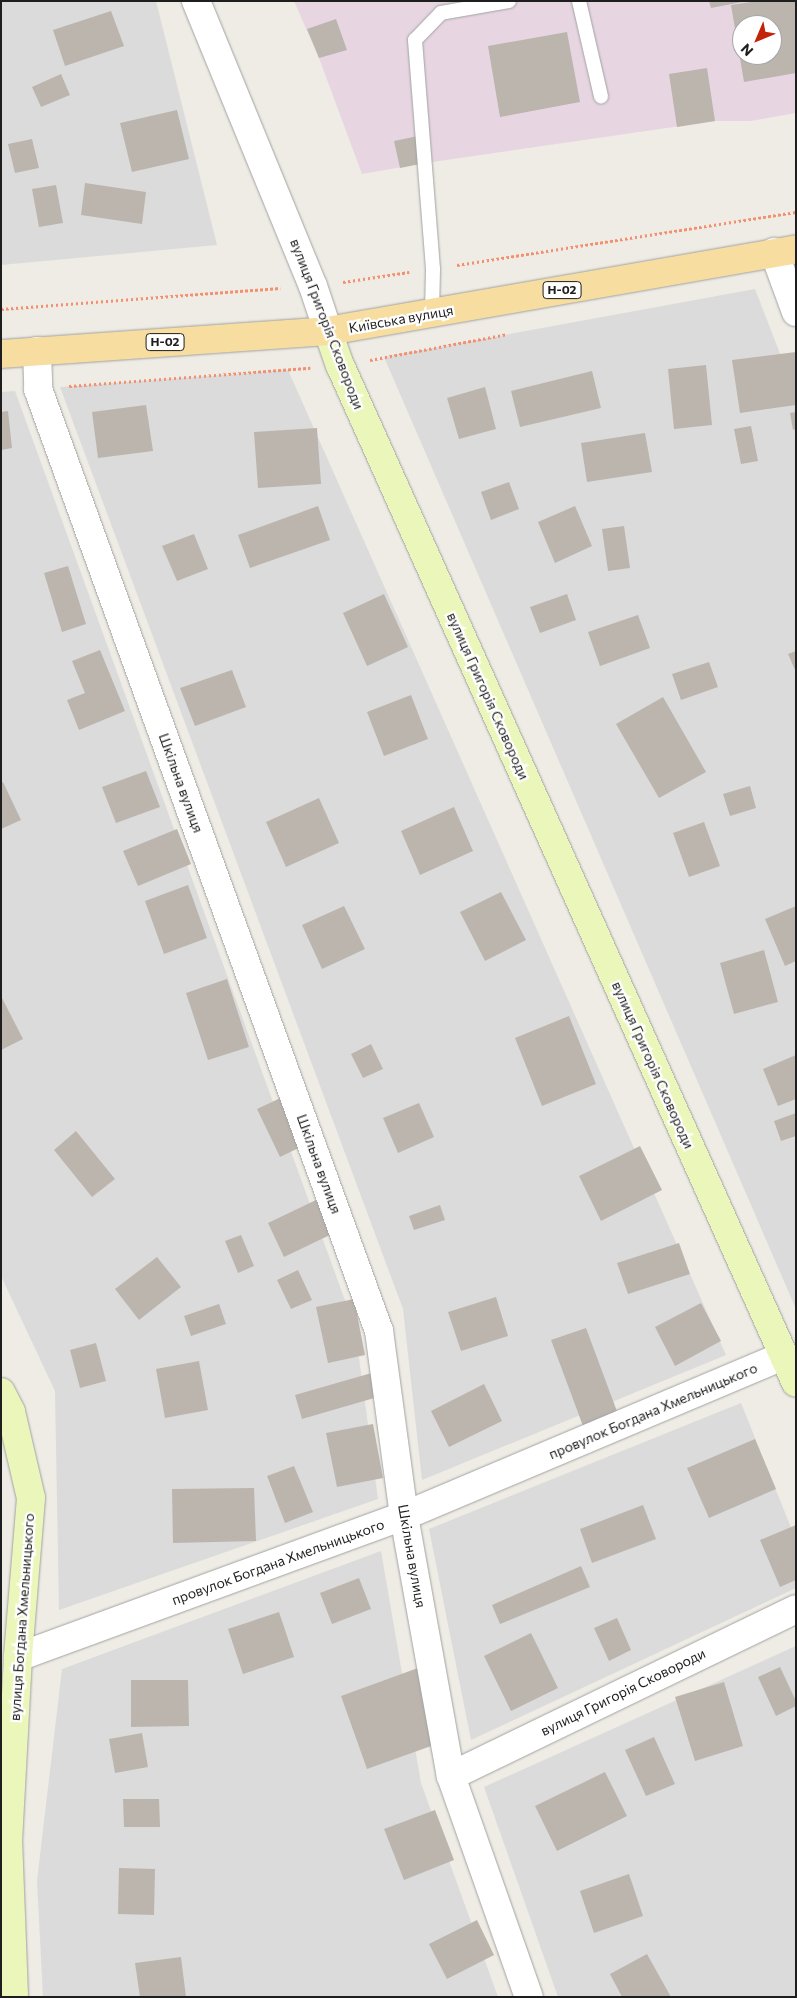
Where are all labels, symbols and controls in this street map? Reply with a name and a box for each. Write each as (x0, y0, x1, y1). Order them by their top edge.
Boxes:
north arrow (732, 15, 782, 65)
text: N (737, 41, 756, 60)
street label: вулиця Григорія Сковороди (287, 236, 367, 412)
road number: Н-02 (542, 280, 582, 300)
street label: Київська вулиця (347, 302, 455, 336)
road number: Н-02 (145, 332, 185, 352)
street label: вулиця Григорія Сковороди (443, 610, 533, 782)
street label: Шкільна вулиця (155, 731, 207, 835)
street label: вулиця Григорія Сковороди (608, 979, 698, 1151)
street label: Шкільна вулиця (293, 1112, 345, 1216)
street label: провулок Богдана Хмельницького (546, 1359, 760, 1463)
street label: Шкільна вулиця (395, 1503, 429, 1609)
street label: вулиця Богдана Хмельницького (6, 1513, 38, 1721)
street label: провулок Богдана Хмельницького (169, 1516, 387, 1608)
street label: вулиця Григорія Сковороди (538, 1645, 708, 1739)

